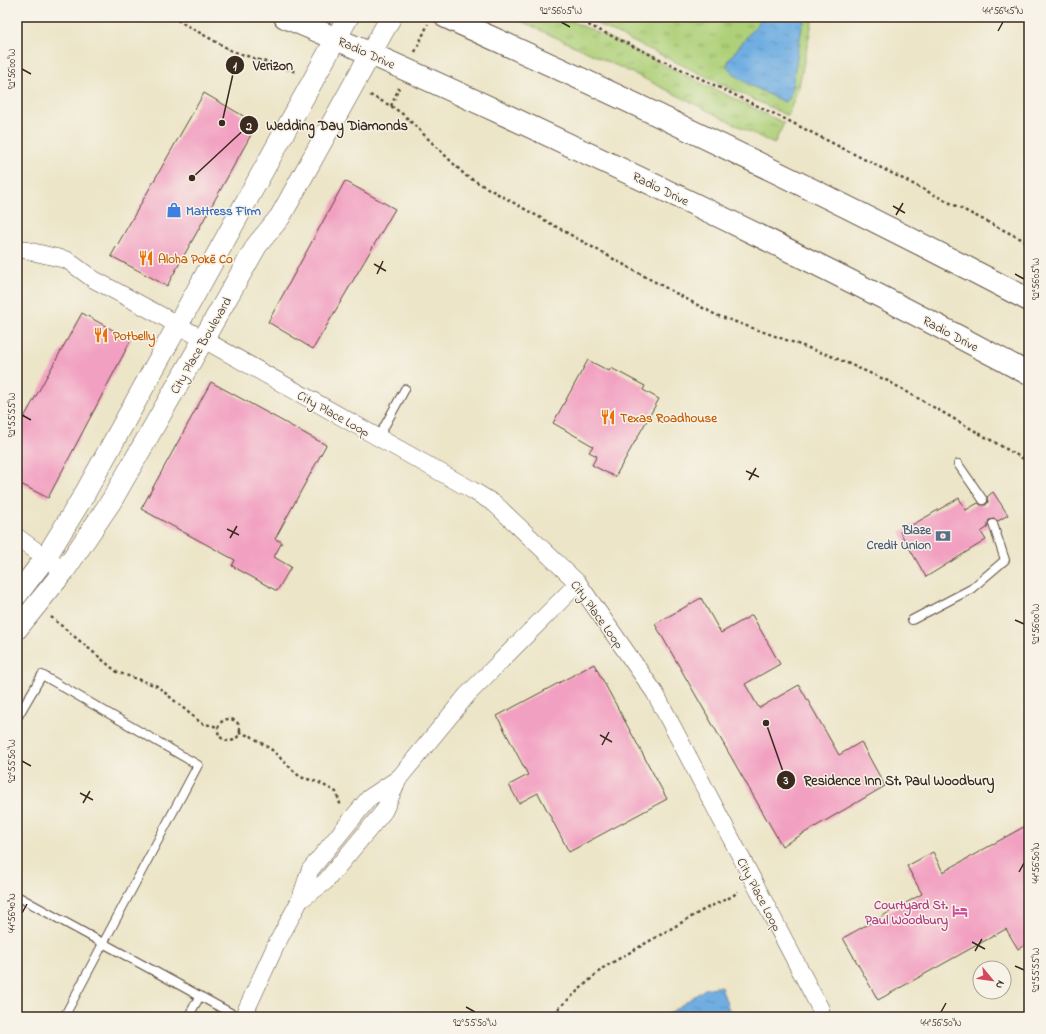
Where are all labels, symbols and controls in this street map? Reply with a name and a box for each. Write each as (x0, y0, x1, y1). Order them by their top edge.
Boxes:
text: 92°56'05"W (540, 4, 582, 19)
text: 44°56'45"N (982, 4, 1024, 19)
street label: Radio Drive (335, 32, 398, 75)
text: 92°56'00"W (5, 48, 20, 89)
callout: Verizon (225, 52, 301, 78)
text: Verizon (252, 56, 293, 77)
text: 1 (233, 58, 237, 76)
callout: Wedding Day Diamonds (239, 112, 416, 138)
text: Wedding Day Diamonds (266, 116, 408, 139)
text: 2 (245, 118, 252, 136)
street label: Radio Drive (629, 167, 692, 211)
shop icon: Mattress Firm (165, 201, 183, 219)
place label: Mattress Firm (186, 202, 261, 221)
restaurant icon: Aloha Pokē Co (137, 249, 155, 267)
place label: Aloha Pokē Co (158, 250, 233, 269)
text: 92°56'05"W (1029, 258, 1044, 300)
street label: City Place Boulevard (166, 293, 238, 398)
street label: Radio Drive (919, 312, 982, 357)
restaurant icon: Potbelly (92, 326, 110, 344)
place label: Potbelly (113, 327, 155, 348)
street label: City Place Loop (293, 386, 373, 443)
text: 92°55'55"W (5, 392, 20, 437)
restaurant icon: Texas Roadhouse (599, 408, 617, 426)
place label: Texas Roadhouse (620, 409, 718, 428)
place label: Blaze Credit Union (867, 521, 932, 555)
bank icon: Blaze Credit Union (934, 527, 952, 545)
street label: City Place Loop (565, 577, 628, 654)
text: 92°56'00"W (1029, 603, 1044, 644)
text: 92°55'50"W (5, 739, 20, 783)
callout: Residence Inn St. Paul Woodbury (776, 767, 1002, 793)
text: Residence Inn St. Paul Woodbury (803, 771, 995, 794)
text: 3 (783, 772, 789, 790)
text: 44°56'50"N (1029, 842, 1044, 884)
street label: City Place Loop (731, 855, 786, 935)
text: 44°56'40"N (5, 893, 20, 933)
place label: Courtyard St. Paul Woodbury (865, 896, 948, 932)
hotel icon: Courtyard St. Paul Woodbury (951, 902, 969, 920)
text: 92°55'55"W (1029, 947, 1044, 992)
north arrow (972, 960, 1012, 1000)
text: N (991, 977, 1009, 991)
text: 92°55'50"W (453, 1016, 497, 1031)
text: 44°56'50"N (920, 1016, 962, 1031)

